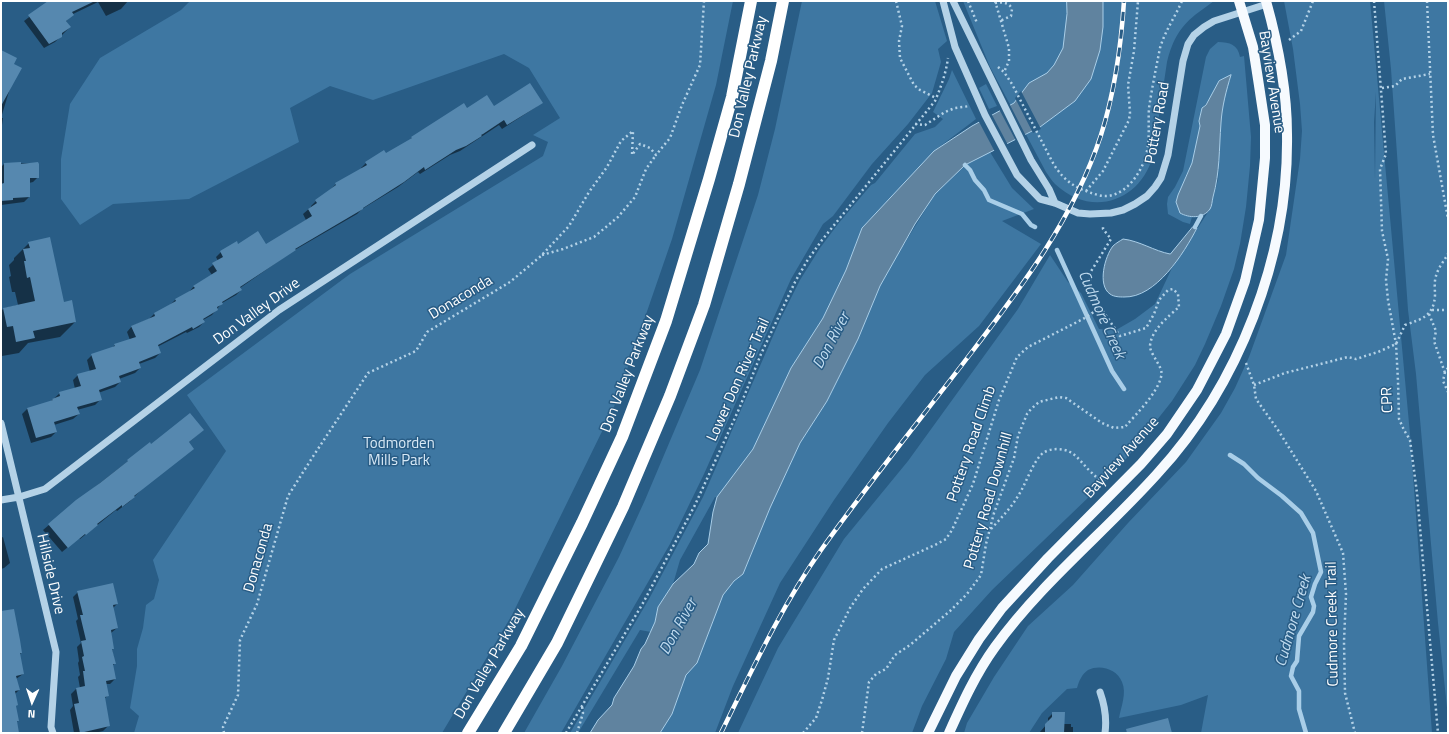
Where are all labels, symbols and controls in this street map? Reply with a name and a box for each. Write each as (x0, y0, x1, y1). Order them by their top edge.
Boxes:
street label: Don Valley Parkway (726, 14, 772, 140)
street label: Bayview Avenue (1254, 29, 1288, 135)
street label: Pottery Road (1142, 81, 1174, 165)
water label: Cudmore Creek (1073, 268, 1129, 362)
street label: Donaconda (426, 272, 496, 324)
street label: Don Valley Drive (210, 275, 304, 349)
water label: Don River (809, 310, 855, 372)
street label: Don Valley Parkway (597, 313, 659, 435)
street label: Lower Don River Trail (704, 316, 774, 444)
street label: Pottery Road Climb (944, 384, 1000, 504)
street label: CPR (1379, 387, 1397, 413)
street label: Bayview Avenue (1081, 413, 1163, 503)
street label: Pottery Road Downhill (961, 430, 1017, 572)
park label: Todmorden Mills Park (363, 435, 435, 470)
street label: Donaconda (241, 521, 277, 595)
street label: Hillside Drive (32, 532, 68, 616)
street label: Cudmore Creek Trail (1323, 561, 1343, 687)
water label: Cudmore Creek (1272, 573, 1316, 669)
water label: Don River (656, 596, 702, 658)
street label: Don Valley Parkway (451, 606, 529, 722)
north arrow (12, 682, 52, 722)
text: N (27, 706, 36, 722)

